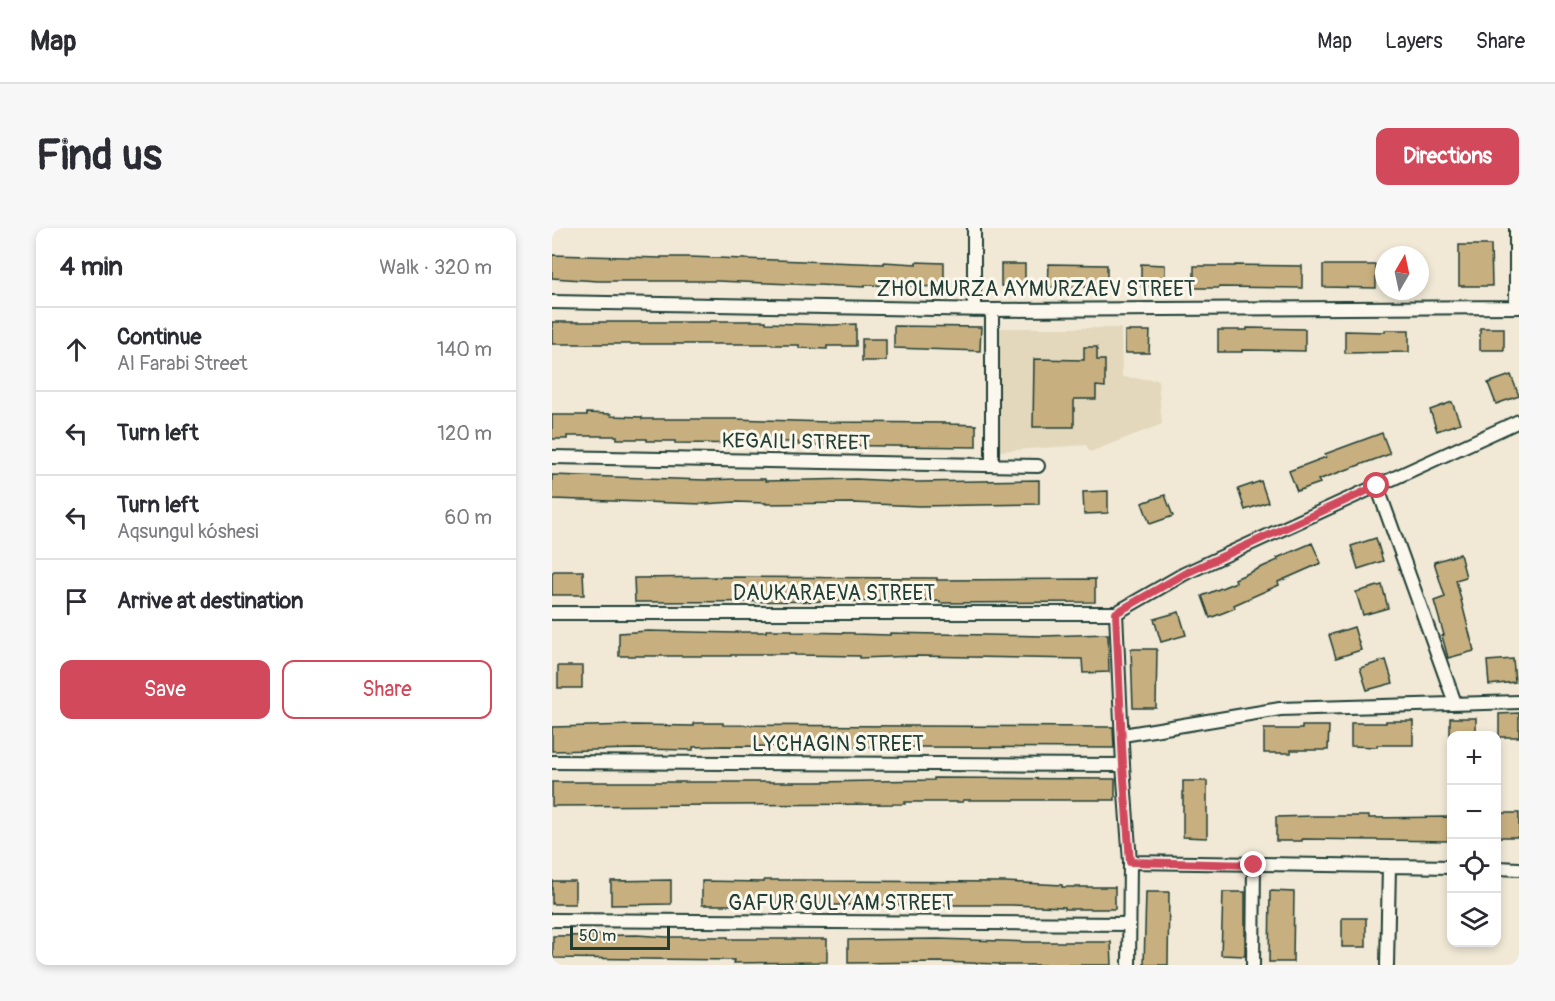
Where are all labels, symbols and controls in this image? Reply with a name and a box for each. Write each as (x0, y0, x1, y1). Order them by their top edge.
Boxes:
text: Map (30, 24, 76, 59)
text: Map (1317, 28, 1352, 55)
text: Layers (1385, 28, 1443, 55)
text: Share (1476, 28, 1525, 55)
button: Directions (1376, 128, 1519, 185)
text: Find us (36, 130, 162, 182)
north arrow (1375, 246, 1429, 300)
text: 4 min (60, 251, 123, 283)
text: Walk · 320 m (379, 255, 492, 280)
street label: ZHOLMURZA AYMURZAEV STREET (876, 276, 1196, 303)
text: Continue (117, 323, 201, 351)
icon: ahead (60, 333, 93, 366)
text: 140 m (437, 337, 492, 362)
text: Al Farabi Street (117, 351, 248, 376)
icon: left (60, 417, 93, 450)
text: Turn left (117, 419, 199, 447)
text: 120 m (437, 421, 492, 446)
street label: KEGAILI STREET (721, 427, 871, 457)
route start (1363, 472, 1389, 498)
text: Turn left (117, 491, 199, 519)
icon: left (60, 501, 93, 534)
text: 60 m (445, 505, 492, 530)
text: Aqsungul kóshesi (117, 519, 258, 544)
street label: DAUKARAEVA STREET (733, 580, 936, 607)
icon: arrive (60, 585, 93, 618)
text: Arrive at destination (117, 587, 303, 615)
button: Save (60, 660, 270, 719)
button: Share (282, 660, 492, 719)
street label: LYCHAGIN STREET (752, 731, 924, 758)
map controls (1447, 731, 1501, 947)
button: + (1447, 731, 1501, 785)
button: − (1447, 785, 1501, 839)
button: locate (1447, 839, 1501, 893)
route end (1240, 851, 1266, 877)
street label: GAFUR GULYAM STREET (728, 890, 954, 917)
button: layers (1447, 893, 1501, 947)
scale bar (570, 923, 670, 950)
text: 50 m (579, 926, 616, 946)

